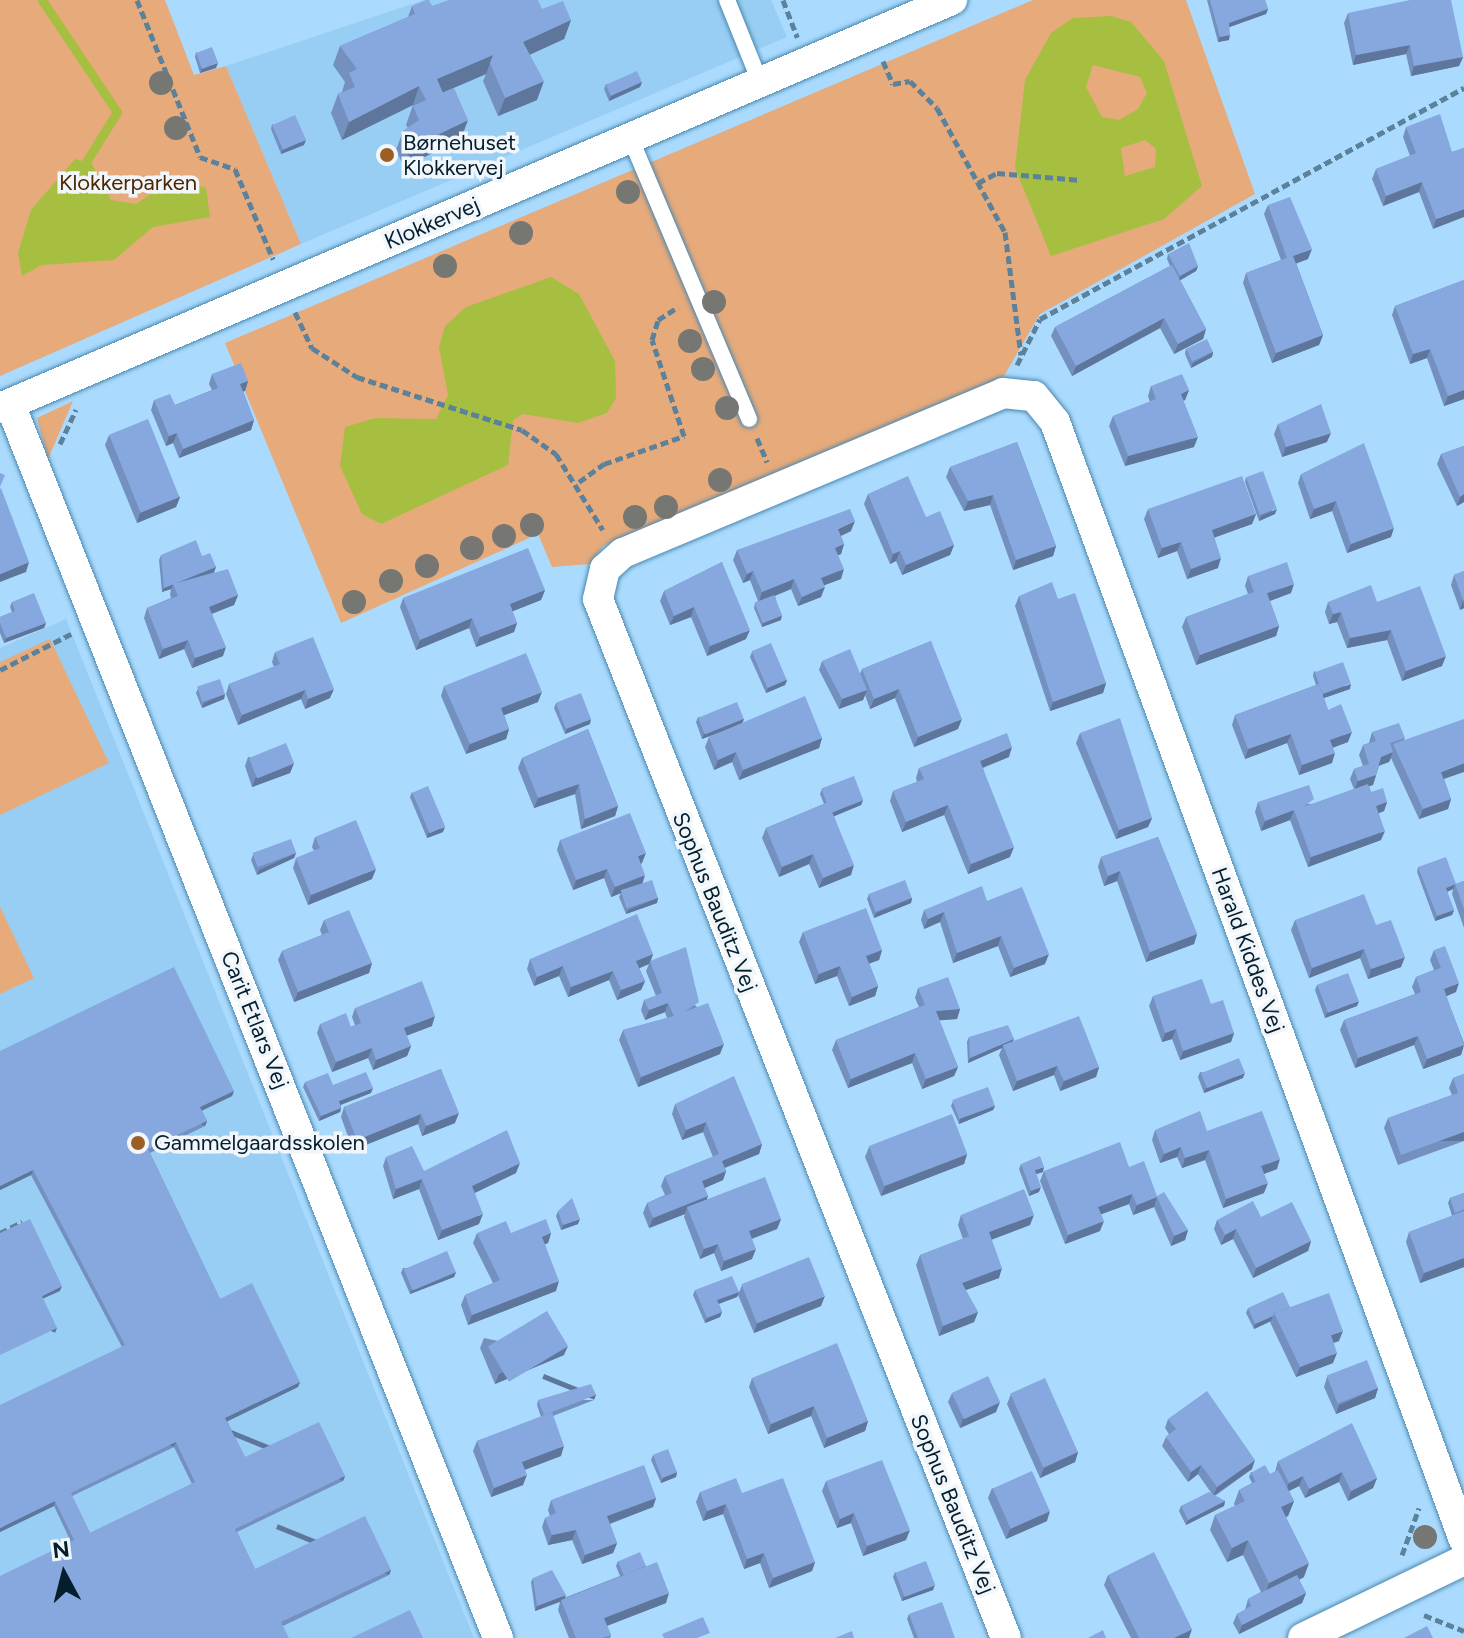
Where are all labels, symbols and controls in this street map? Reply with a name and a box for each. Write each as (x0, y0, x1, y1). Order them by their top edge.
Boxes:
place label: Børnehuset Klokkervej (403, 129, 516, 180)
marker: Børnehuset Klokkervej (378, 146, 396, 164)
park label: Klokkerparken (59, 170, 197, 196)
street label: Klokkervej (381, 191, 483, 255)
street label: Sophus Bauditz Vej (667, 808, 763, 996)
street label: Harald Kiddes Vej (1206, 864, 1290, 1036)
street label: Carit Etlars Vej (215, 947, 295, 1093)
place label: Gammelgaardsskolen (154, 1130, 365, 1156)
marker: Gammelgaardsskolen (129, 1134, 147, 1152)
street label: Sophus Bauditz Vej (905, 1410, 1001, 1598)
north arrow (24, 1534, 104, 1614)
text: N (51, 1535, 71, 1564)

